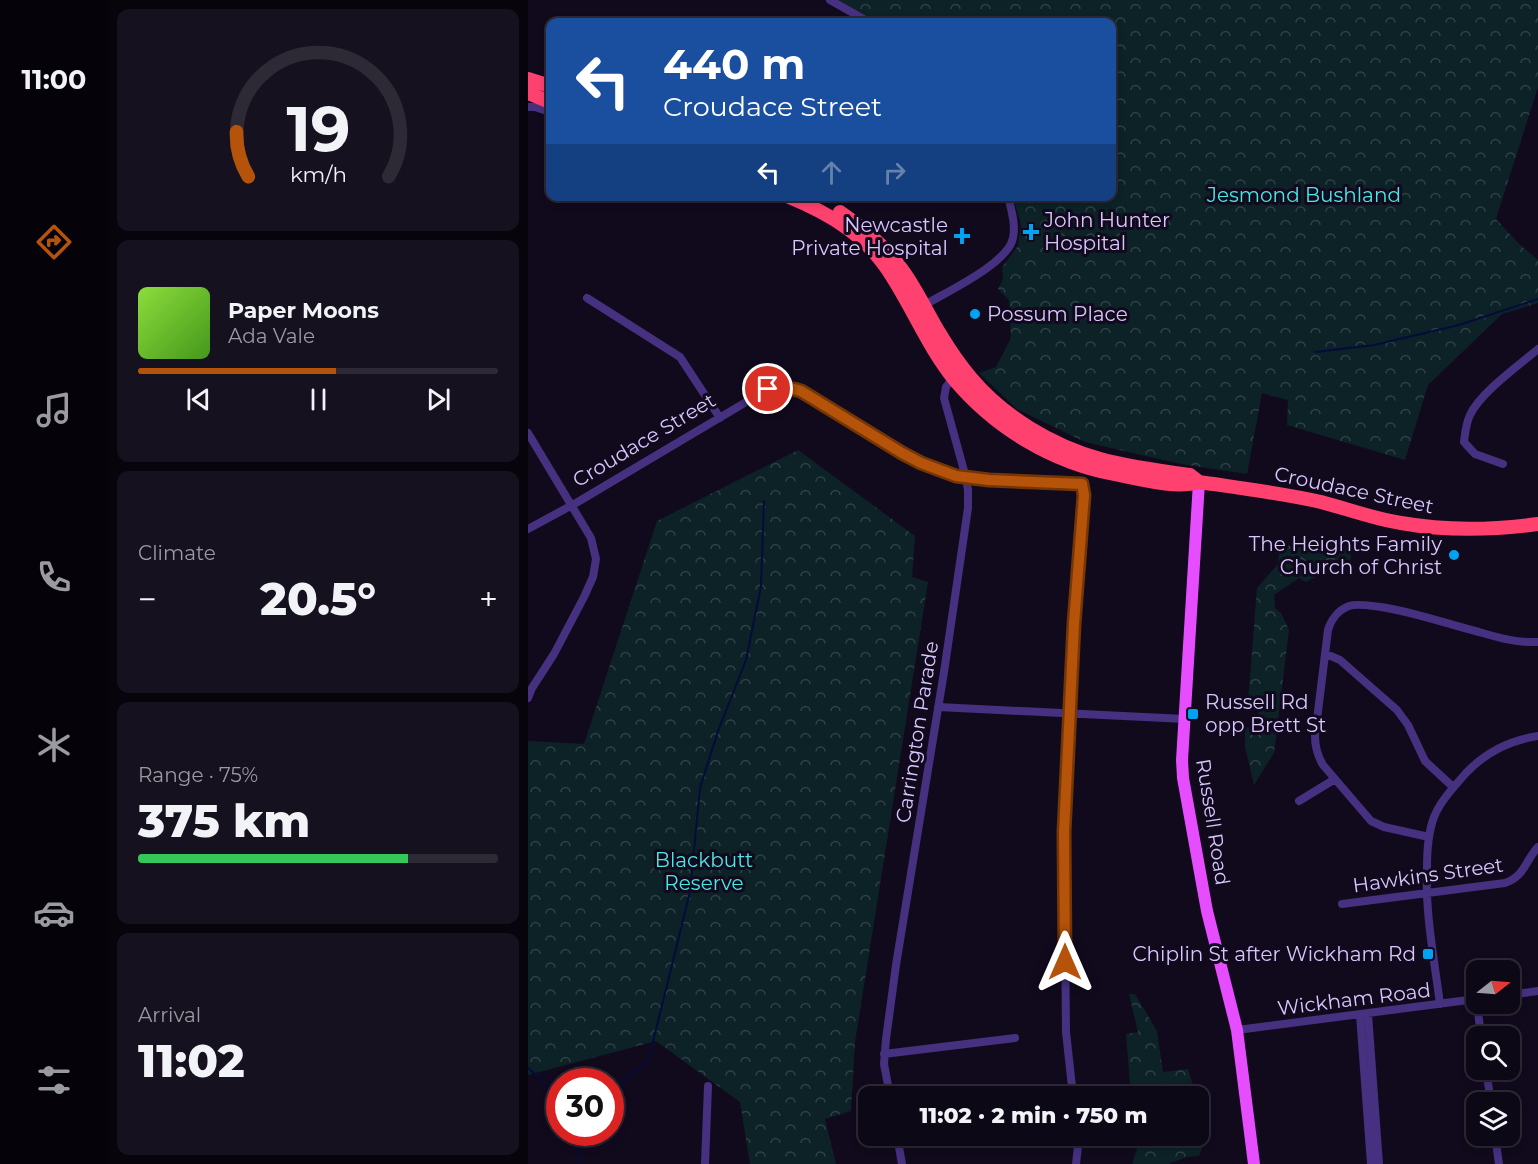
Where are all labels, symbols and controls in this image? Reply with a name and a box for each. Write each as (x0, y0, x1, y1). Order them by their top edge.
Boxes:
text: 440 m (663, 38, 805, 90)
icon: left (564, 42, 642, 120)
text: 11:00 (22, 63, 86, 96)
text: Croudace Street (663, 90, 882, 123)
text: 19 (286, 91, 350, 167)
icon: left (752, 156, 785, 189)
icon: ahead (815, 156, 848, 189)
icon: right (878, 156, 911, 189)
text: km/h (289, 161, 347, 187)
park label: Jesmond Bushland (1206, 183, 1401, 207)
place label: John Hunter Hospital (1043, 208, 1170, 255)
place label: Newcastle Private Hospital (791, 213, 948, 260)
icon: directions (33, 221, 75, 263)
marker: John Hunter Hospital (1022, 223, 1040, 241)
marker: Newcastle Private Hospital (953, 227, 971, 245)
text: Paper Moons (228, 297, 379, 324)
place label: Possum Place (987, 302, 1128, 326)
marker: Possum Place (968, 307, 982, 321)
text: Ada Vale (228, 324, 315, 348)
pin (742, 363, 793, 414)
icon: arrive (751, 372, 784, 405)
icon: previous (182, 383, 215, 416)
icon: pause (302, 383, 335, 416)
icon: next (422, 383, 455, 416)
street label: Croudace Street (568, 388, 720, 492)
icon: music (33, 389, 75, 431)
street label: Croudace Street (1272, 461, 1436, 519)
place label: The Heights Family Church of Christ (1249, 532, 1442, 579)
text: Climate (138, 541, 216, 565)
marker: The Heights Family Church of Christ (1447, 548, 1461, 562)
icon: phone (33, 556, 75, 598)
text: 20.5° (260, 571, 376, 626)
text: − (138, 579, 157, 619)
text: + (479, 579, 498, 619)
street label: Carrington Parade (891, 639, 943, 825)
place label: Russell Rd opp Brett St (1205, 690, 1326, 737)
marker: Russell Rd opp Brett St (1186, 707, 1200, 721)
icon: climate (33, 724, 75, 766)
street label: Russell Road (1191, 757, 1235, 887)
text: Range · 75% (138, 763, 258, 787)
text: 375 km (138, 793, 310, 848)
park label: Blackbutt Reserve (655, 848, 753, 895)
street label: Hawkins Street (1351, 853, 1505, 897)
icon: car (33, 892, 75, 934)
position arrow (1033, 930, 1097, 994)
place label: Chiplin St after Wickham Rd (1132, 942, 1416, 966)
marker: Chiplin St after Wickham Rd (1421, 947, 1435, 961)
north arrow (1466, 960, 1520, 1014)
map controls (1466, 960, 1520, 1146)
street label: Wickham Road (1276, 978, 1432, 1020)
text: Arrival (138, 1003, 201, 1027)
button: search (1466, 1026, 1520, 1080)
text: 11:02 (138, 1033, 245, 1088)
icon: filters (33, 1059, 75, 1101)
speed limit sign: 30 (546, 1068, 624, 1146)
button: layers (1466, 1092, 1520, 1146)
text: 11:02 · 2 min · 750 m (919, 1102, 1148, 1129)

